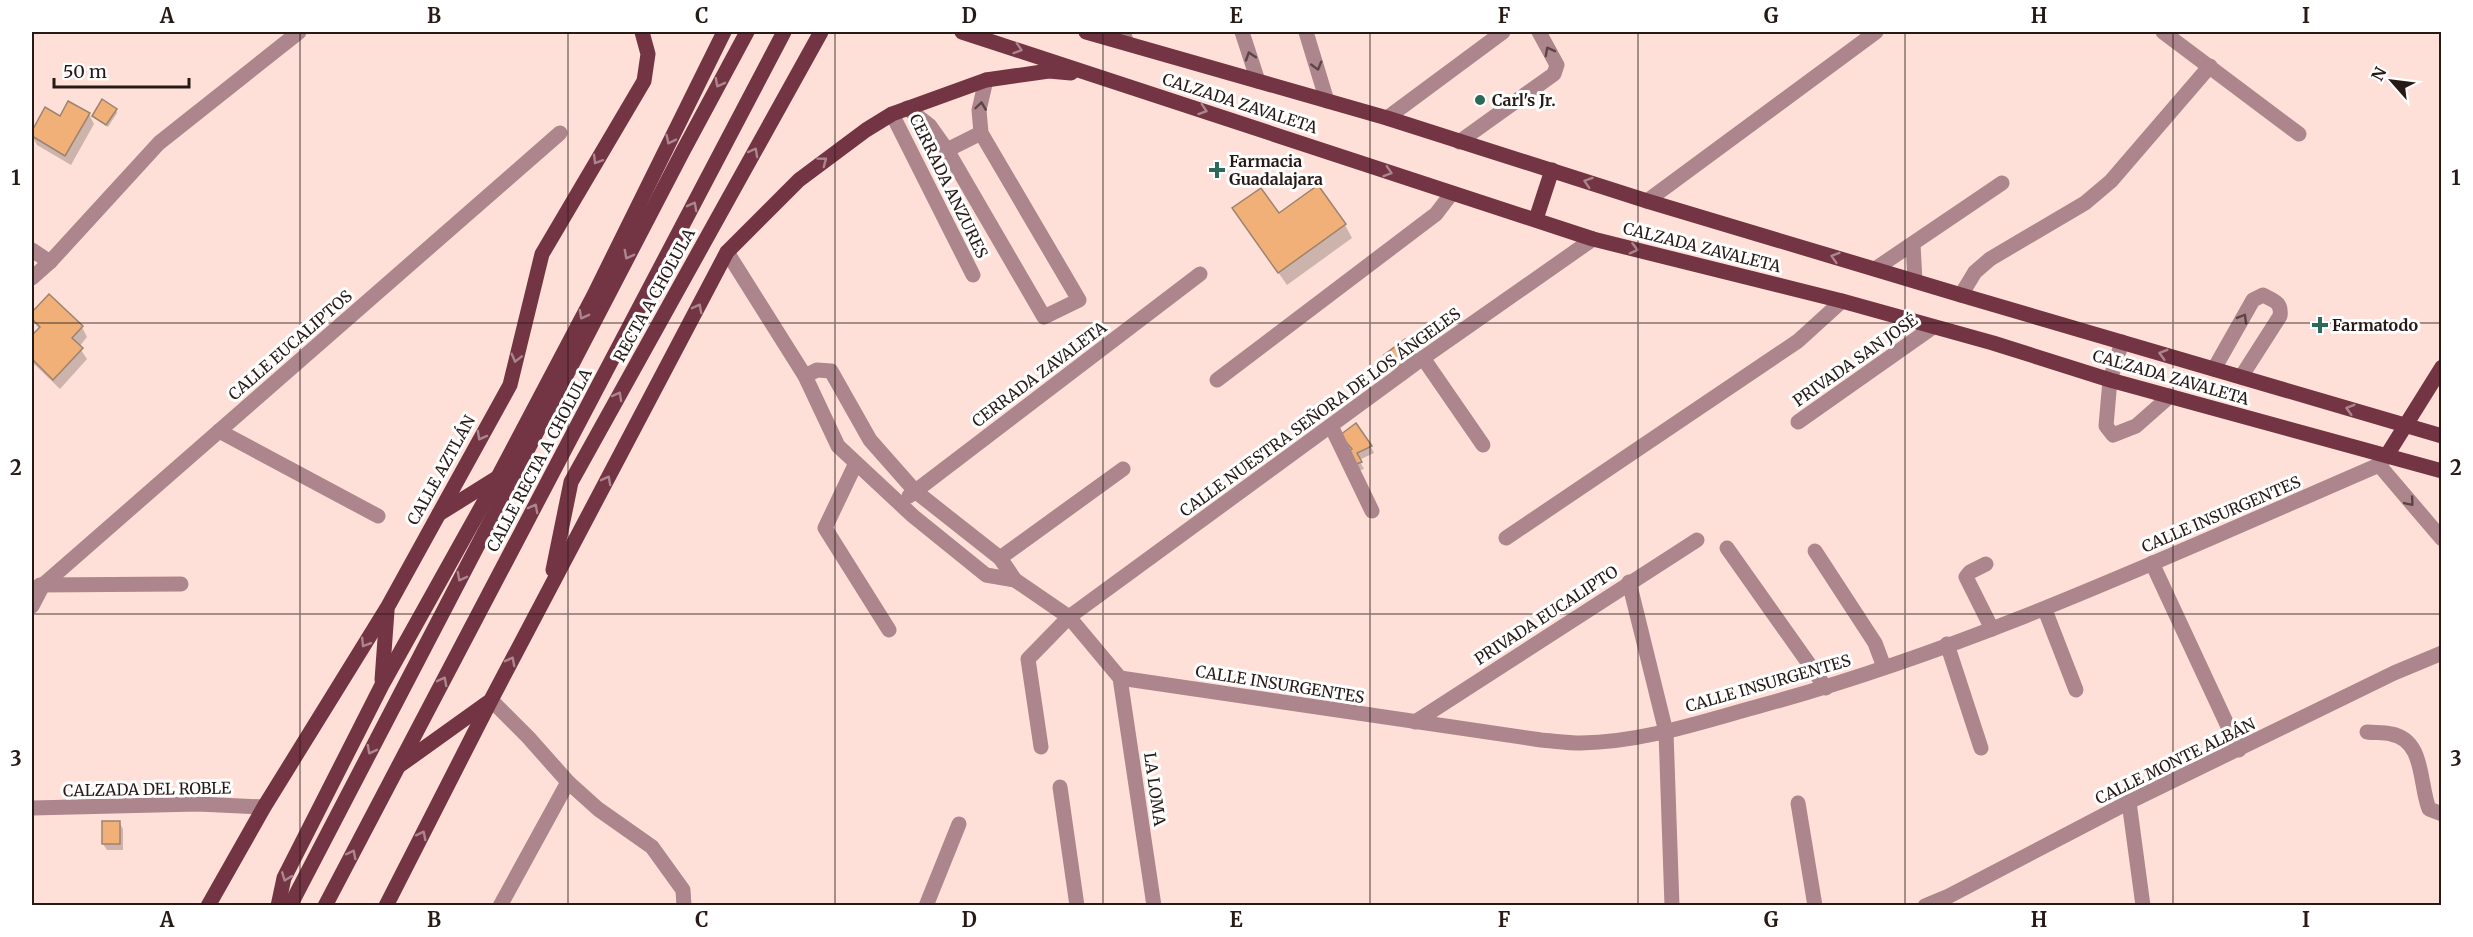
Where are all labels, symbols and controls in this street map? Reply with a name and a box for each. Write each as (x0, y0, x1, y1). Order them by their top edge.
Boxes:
text: A (159, 3, 175, 28)
text: B (427, 3, 441, 28)
text: C (695, 3, 709, 28)
text: D (961, 3, 977, 28)
text: E (1229, 3, 1243, 28)
text: F (1498, 3, 1511, 28)
text: G (1764, 3, 1779, 28)
text: H (2031, 3, 2047, 28)
text: I (2302, 3, 2310, 28)
one-way arrow (1012, 42, 1023, 54)
one-way arrow (1545, 47, 1556, 57)
scale bar (54, 51, 189, 89)
one-way arrow (1245, 51, 1257, 62)
north arrow (2362, 51, 2422, 111)
text: 50 m (63, 60, 107, 83)
one-way arrow (1309, 61, 1322, 71)
text: N (2367, 63, 2391, 84)
street label: CALZADA ZAVALETA (1160, 68, 1321, 138)
one-way arrow (715, 77, 726, 87)
place label: Carl's Jr. (1492, 90, 1556, 110)
marker: Carl's Jr. (1473, 93, 1487, 107)
one-way arrow (974, 102, 987, 111)
one-way arrow (1197, 102, 1208, 115)
street label: CERRADA ANZURES (905, 111, 993, 261)
one-way arrow (666, 134, 678, 145)
one-way arrow (747, 148, 758, 159)
place label: Farmacia Guadalajara (1229, 151, 1323, 189)
one-way arrow (593, 154, 605, 164)
one-way arrow (817, 158, 828, 169)
marker: Farmacia Guadalajara (1210, 163, 1224, 177)
one-way arrow (1382, 164, 1393, 177)
text: 1 (11, 165, 21, 190)
text: 1 (2451, 165, 2461, 190)
one-way arrow (1583, 176, 1594, 189)
one-way arrow (686, 202, 697, 212)
street label: CALZADA ZAVALETA (1621, 218, 1784, 276)
street label: RECTA A CHOLULA (609, 224, 699, 365)
one-way arrow (1629, 241, 1639, 254)
one-way arrow (624, 249, 635, 260)
one-way arrow (1830, 252, 1841, 264)
street label: CALLE EUCALIPTOS (224, 286, 356, 404)
one-way arrow (691, 303, 702, 314)
street label: CALLE NUESTRA SEÑORA DE LOS ÁNGELES (1176, 303, 1464, 521)
one-way arrow (579, 309, 590, 319)
street label: PRIVADA SAN JOSÉ (1789, 309, 1922, 411)
one-way arrow (2236, 314, 2247, 324)
place label: Farmatodo (2332, 315, 2418, 335)
street label: CERRADA ZAVALETA (968, 316, 1111, 431)
marker: Farmatodo (2313, 318, 2327, 332)
street label: CALZADA ZAVALETA (2090, 345, 2252, 409)
one-way arrow (2158, 349, 2169, 361)
one-way arrow (511, 353, 524, 363)
street label: CALLE RECTA A CHOLULA (482, 364, 596, 555)
one-way arrow (611, 392, 623, 402)
one-way arrow (2345, 404, 2356, 416)
street label: CALLE AZTLÁN (403, 411, 480, 528)
one-way arrow (477, 430, 488, 440)
text: 2 (10, 455, 22, 480)
text: 2 (2450, 455, 2462, 480)
street label: CALLE INSURGENTES (2138, 471, 2304, 557)
one-way arrow (600, 476, 611, 486)
one-way arrow (2403, 495, 2414, 506)
one-way arrow (527, 504, 538, 515)
street label: PRIVADA EUCALIPTO (1470, 561, 1622, 669)
one-way arrow (456, 571, 468, 582)
one-way arrow (361, 637, 373, 647)
street label: CALLE INSURGENTES (1683, 650, 1853, 716)
one-way arrow (504, 657, 515, 667)
street label: CALLE INSURGENTES (1194, 661, 1366, 707)
one-way arrow (436, 677, 447, 687)
street label: CALLE MONTE ALBÁN (2092, 713, 2259, 808)
one-way arrow (366, 744, 378, 755)
text: 3 (10, 746, 22, 771)
text: 3 (2450, 746, 2462, 771)
street label: LA LOMA (1140, 751, 1170, 828)
street label: CALZADA DEL ROBLE (63, 778, 232, 800)
one-way arrow (415, 830, 426, 841)
one-way arrow (345, 849, 356, 860)
one-way arrow (281, 871, 293, 882)
text: A (159, 907, 175, 932)
text: B (427, 907, 441, 932)
text: C (695, 907, 709, 932)
text: D (961, 907, 977, 932)
text: E (1229, 907, 1243, 932)
text: F (1498, 907, 1511, 932)
text: G (1764, 907, 1779, 932)
text: H (2031, 907, 2047, 932)
text: I (2302, 907, 2310, 932)

